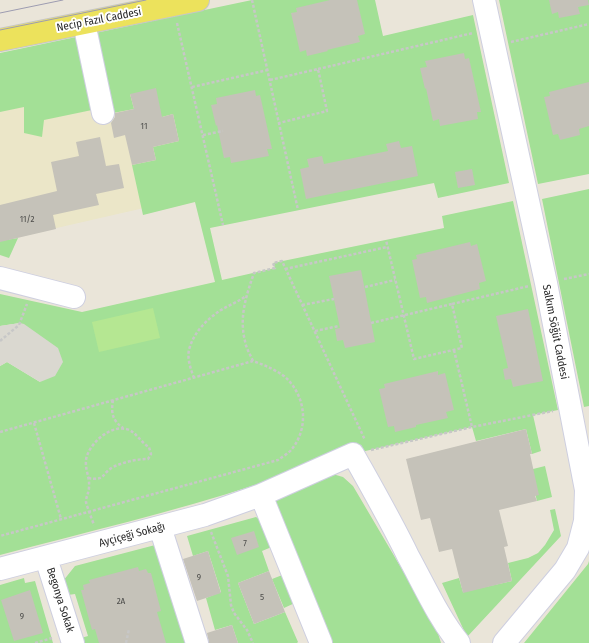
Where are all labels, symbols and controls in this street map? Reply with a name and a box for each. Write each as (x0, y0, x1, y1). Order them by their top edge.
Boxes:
street label: Necip Fazıl Caddesi (56, 5, 142, 35)
house number: 11 (141, 121, 147, 131)
house number: 11/2 (20, 214, 34, 224)
street label: Salkım Söğüt Caddesi (539, 283, 571, 381)
street label: Ayçiçeği Sokağı (97, 520, 167, 550)
house number: 7 (243, 538, 247, 548)
street label: Begonya Sokak (43, 566, 77, 634)
house number: 9 (197, 572, 201, 582)
house number: 5 (260, 592, 264, 602)
house number: 2A (117, 596, 125, 606)
house number: 9 (20, 611, 24, 621)

